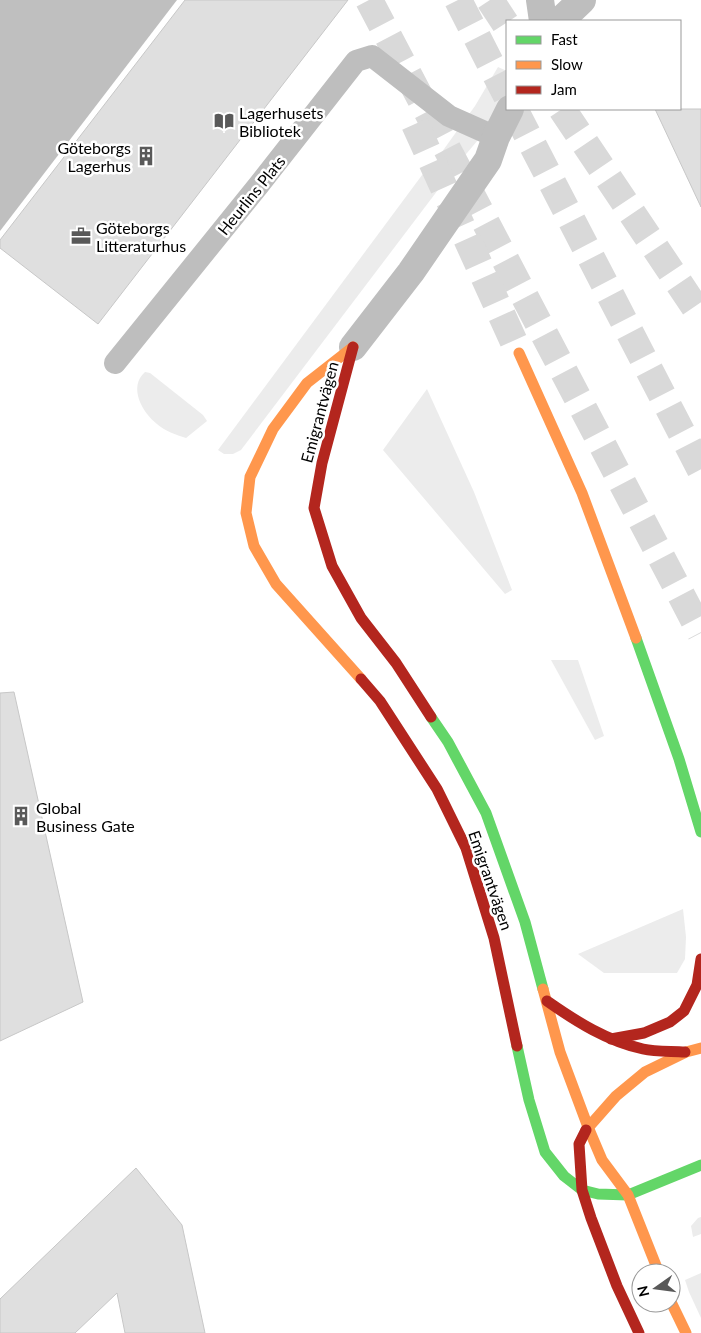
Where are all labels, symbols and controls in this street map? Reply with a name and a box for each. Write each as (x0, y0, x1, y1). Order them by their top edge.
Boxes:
legend (506, 20, 681, 110)
text: Fast (551, 30, 578, 48)
text: Slow (551, 55, 583, 73)
text: Jam (551, 80, 577, 98)
place label: Lagerhusets Bibliotek (239, 103, 324, 140)
library icon: Lagerhusets Bibliotek (213, 110, 235, 132)
place label: Göteborgs Lagerhus (57, 138, 131, 175)
building icon: Göteborgs Lagerhus (135, 145, 157, 167)
street label: Heurlins Plats (213, 151, 289, 239)
place label: Göteborgs Litteraturhus (96, 218, 186, 255)
office icon: Göteborgs Litteraturhus (70, 225, 92, 247)
street label: Emigrantvägen (296, 359, 342, 465)
place label: Global Business Gate (36, 798, 135, 835)
building icon: Global Business Gate (10, 805, 32, 827)
street label: Emigrantvägen (465, 828, 517, 932)
north arrow (631, 1263, 681, 1313)
text: N (633, 1284, 652, 1299)

